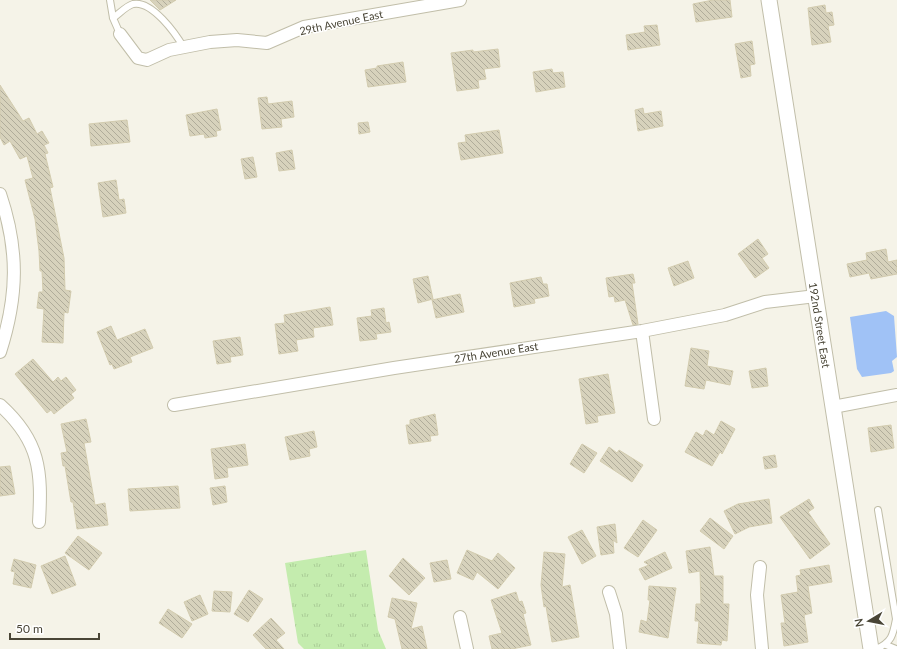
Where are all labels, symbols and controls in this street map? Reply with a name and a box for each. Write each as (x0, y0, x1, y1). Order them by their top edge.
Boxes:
street label: 29th Avenue East (298, 7, 384, 37)
street label: 192nd Street East (807, 281, 833, 369)
street label: 27th Avenue East (453, 339, 539, 365)
north arrow (849, 601, 889, 641)
scale bar (10, 615, 99, 641)
text: N (852, 618, 866, 628)
text: 50 m (16, 621, 43, 636)

